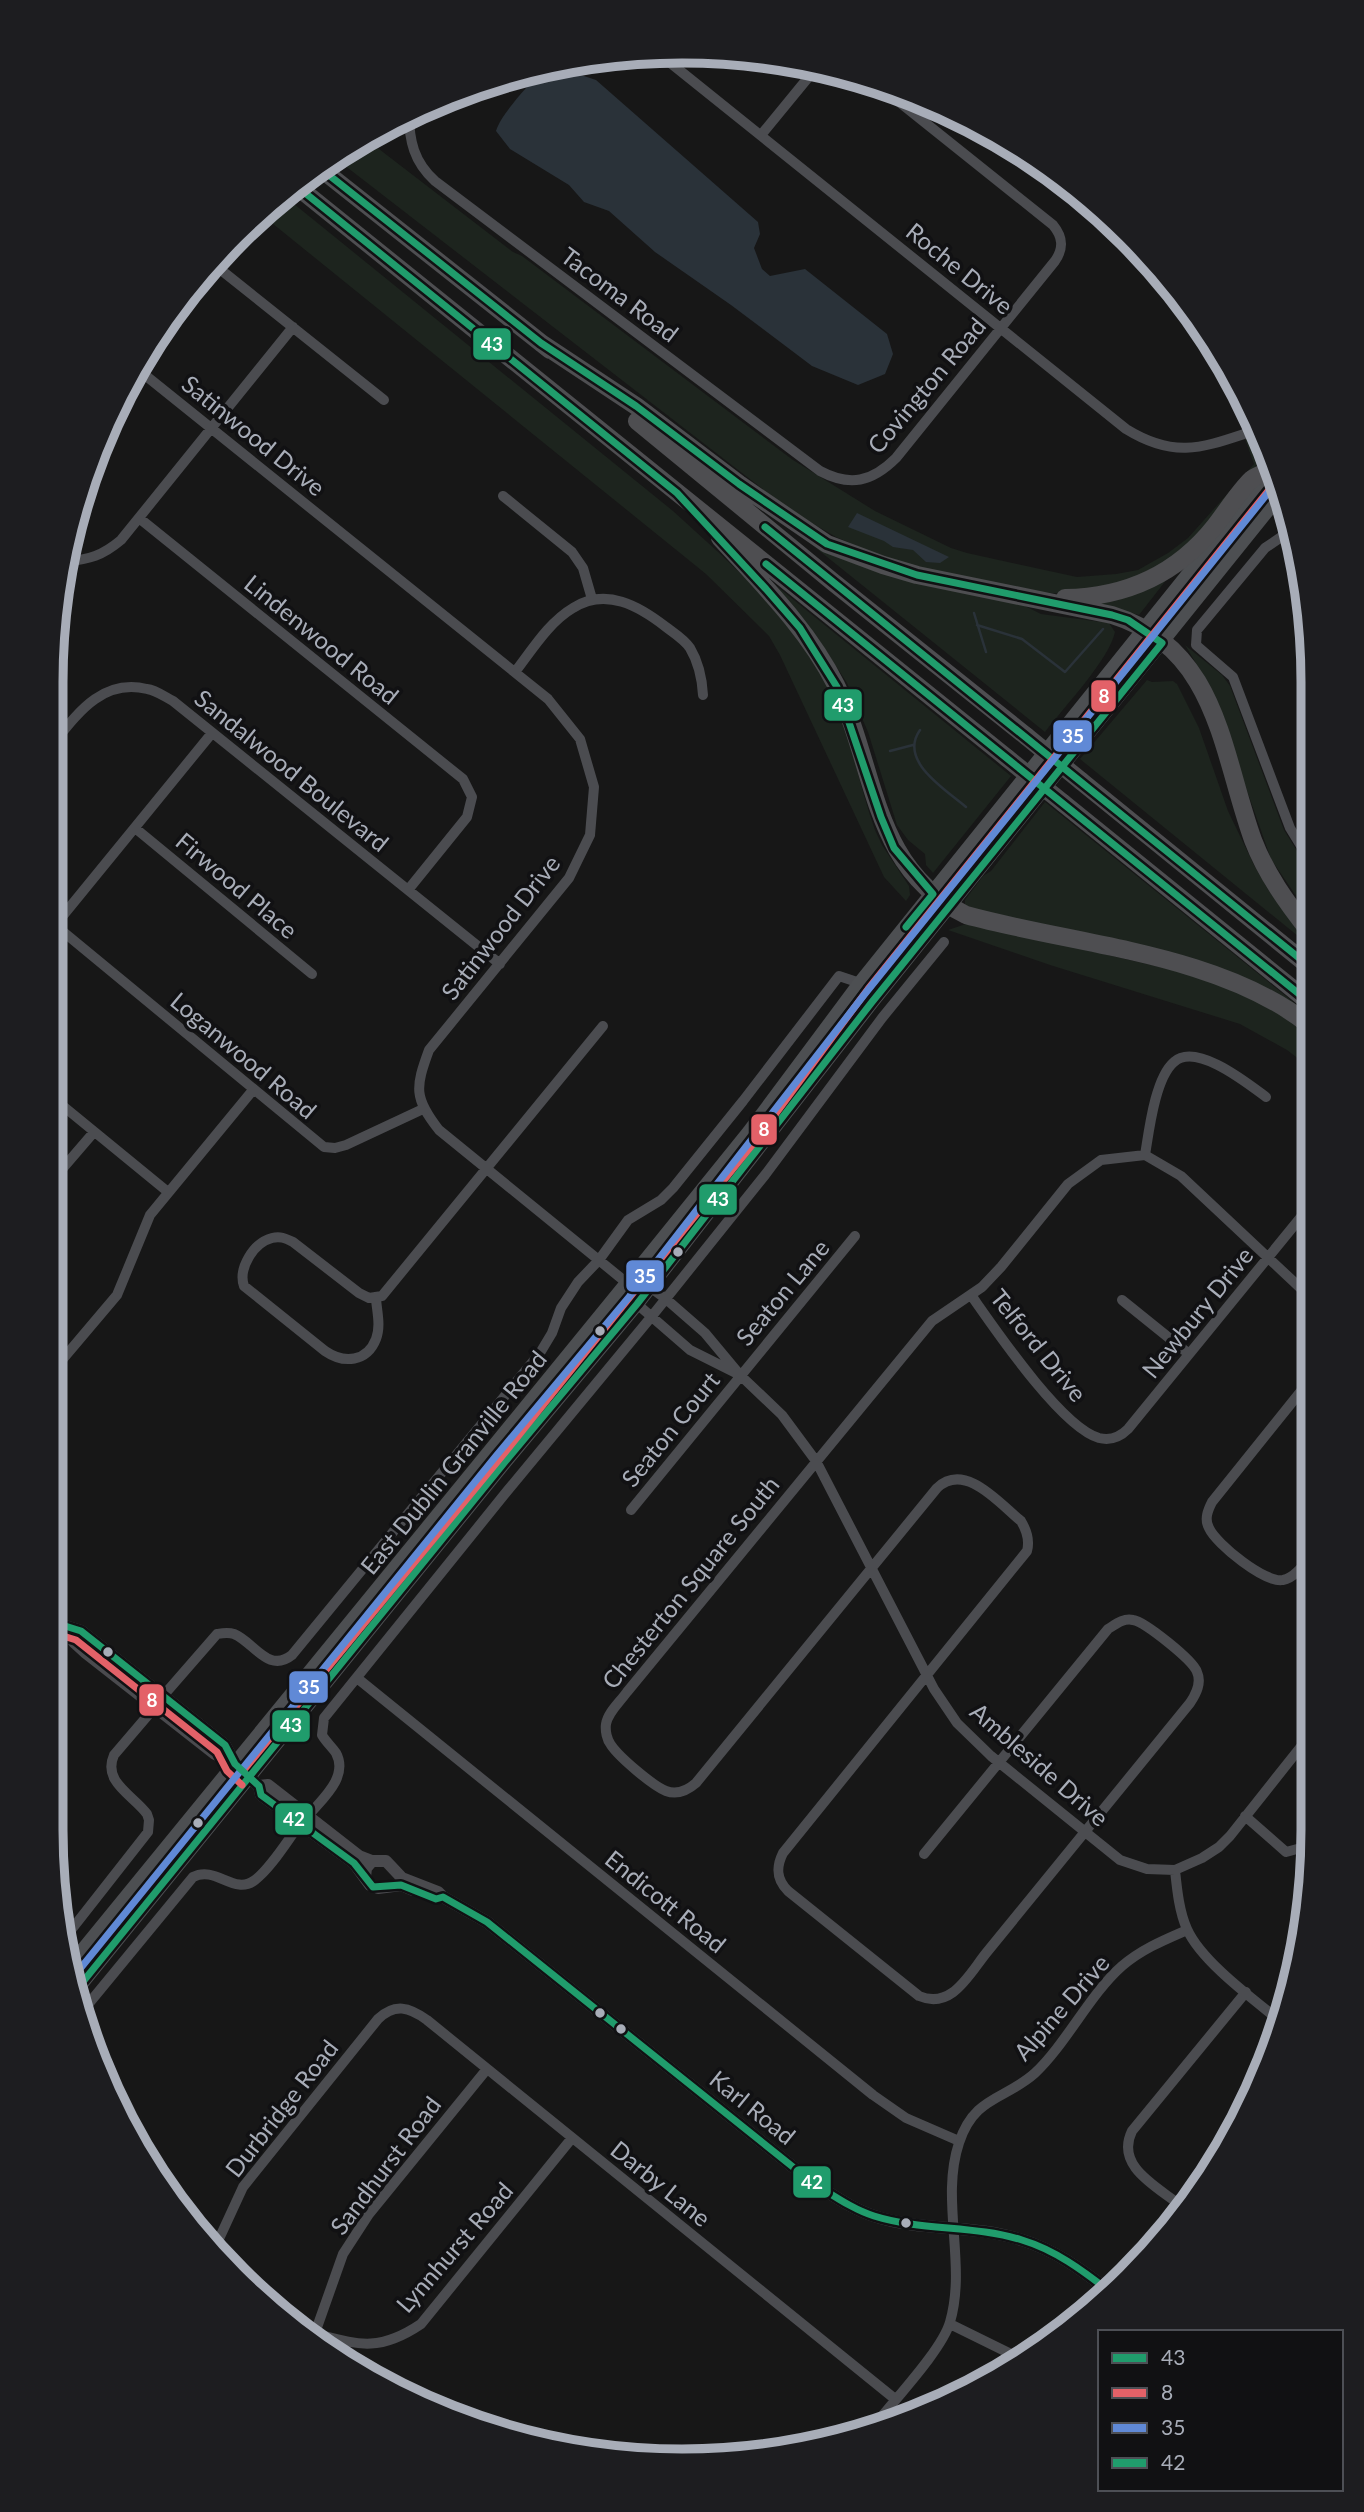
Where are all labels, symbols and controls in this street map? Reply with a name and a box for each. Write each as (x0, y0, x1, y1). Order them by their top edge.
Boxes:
street label: Roche Drive (901, 216, 1019, 320)
street label: Tacoma Road (556, 241, 684, 347)
street label: Covington Road (861, 311, 991, 459)
line badge: 43 (472, 327, 512, 361)
text: 43 (481, 332, 503, 355)
street label: Satinwood Drive (177, 369, 331, 501)
street label: Lindenwood Road (239, 568, 405, 710)
line badge: 8 (1090, 679, 1117, 713)
street label: Sandalwood Boulevard (189, 683, 395, 857)
text: 8 (1098, 684, 1110, 707)
line badge: 43 (823, 688, 863, 722)
text: 43 (832, 693, 854, 716)
line badge: 35 (1052, 719, 1093, 753)
text: 35 (1062, 724, 1084, 747)
street label: Firwood Place (170, 826, 304, 944)
street label: Satinwood Drive (435, 849, 565, 1005)
street label: Loganwood Road (165, 986, 323, 1124)
line badge: 8 (750, 1113, 778, 1146)
text: 8 (758, 1117, 770, 1140)
line badge: 43 (698, 1183, 738, 1216)
text: 43 (707, 1187, 729, 1210)
street label: Seaton Lane (729, 1233, 835, 1351)
street label: Newbury Drive (1135, 1241, 1259, 1383)
unlabelled marker (671, 1245, 685, 1259)
line badge: 35 (625, 1259, 665, 1293)
text: 35 (634, 1264, 656, 1287)
street label: Telford Drive (985, 1283, 1093, 1407)
unlabelled marker (593, 1324, 607, 1338)
street label: East Dublin Granville Road (354, 1344, 552, 1580)
street label: Seaton Court (615, 1365, 725, 1492)
street label: Chesterton Square South (595, 1470, 785, 1694)
unlabelled marker (101, 1645, 115, 1659)
line badge: 35 (288, 1670, 329, 1704)
text: 35 (298, 1675, 320, 1698)
line badge: 8 (138, 1683, 165, 1717)
text: 8 (146, 1688, 158, 1711)
street label: Ambleside Drive (965, 1696, 1115, 1832)
line badge: 43 (271, 1709, 311, 1743)
text: 43 (280, 1713, 302, 1736)
line badge: 42 (274, 1802, 314, 1836)
text: 42 (283, 1807, 305, 1830)
unlabelled marker (191, 1816, 205, 1830)
street label: Endicott Road (600, 1844, 732, 1958)
street label: Alpine Drive (1007, 1948, 1115, 2066)
unlabelled marker (593, 2006, 607, 2020)
unlabelled marker (614, 2022, 628, 2036)
street label: Durbridge Road (219, 2034, 343, 2182)
street label: Karl Road (704, 2064, 802, 2150)
street label: Sandhurst Road (324, 2090, 446, 2240)
street label: Darby Lane (605, 2134, 717, 2232)
line badge: 42 (792, 2165, 832, 2199)
text: 42 (801, 2170, 823, 2193)
street label: Lynnhurst Road (390, 2176, 518, 2318)
unlabelled marker (899, 2216, 913, 2230)
legend (1098, 2330, 1343, 2491)
text: 43 (1161, 2344, 1185, 2369)
text: 8 (1161, 2379, 1173, 2404)
text: 35 (1161, 2414, 1185, 2439)
text: 42 (1161, 2449, 1185, 2474)

